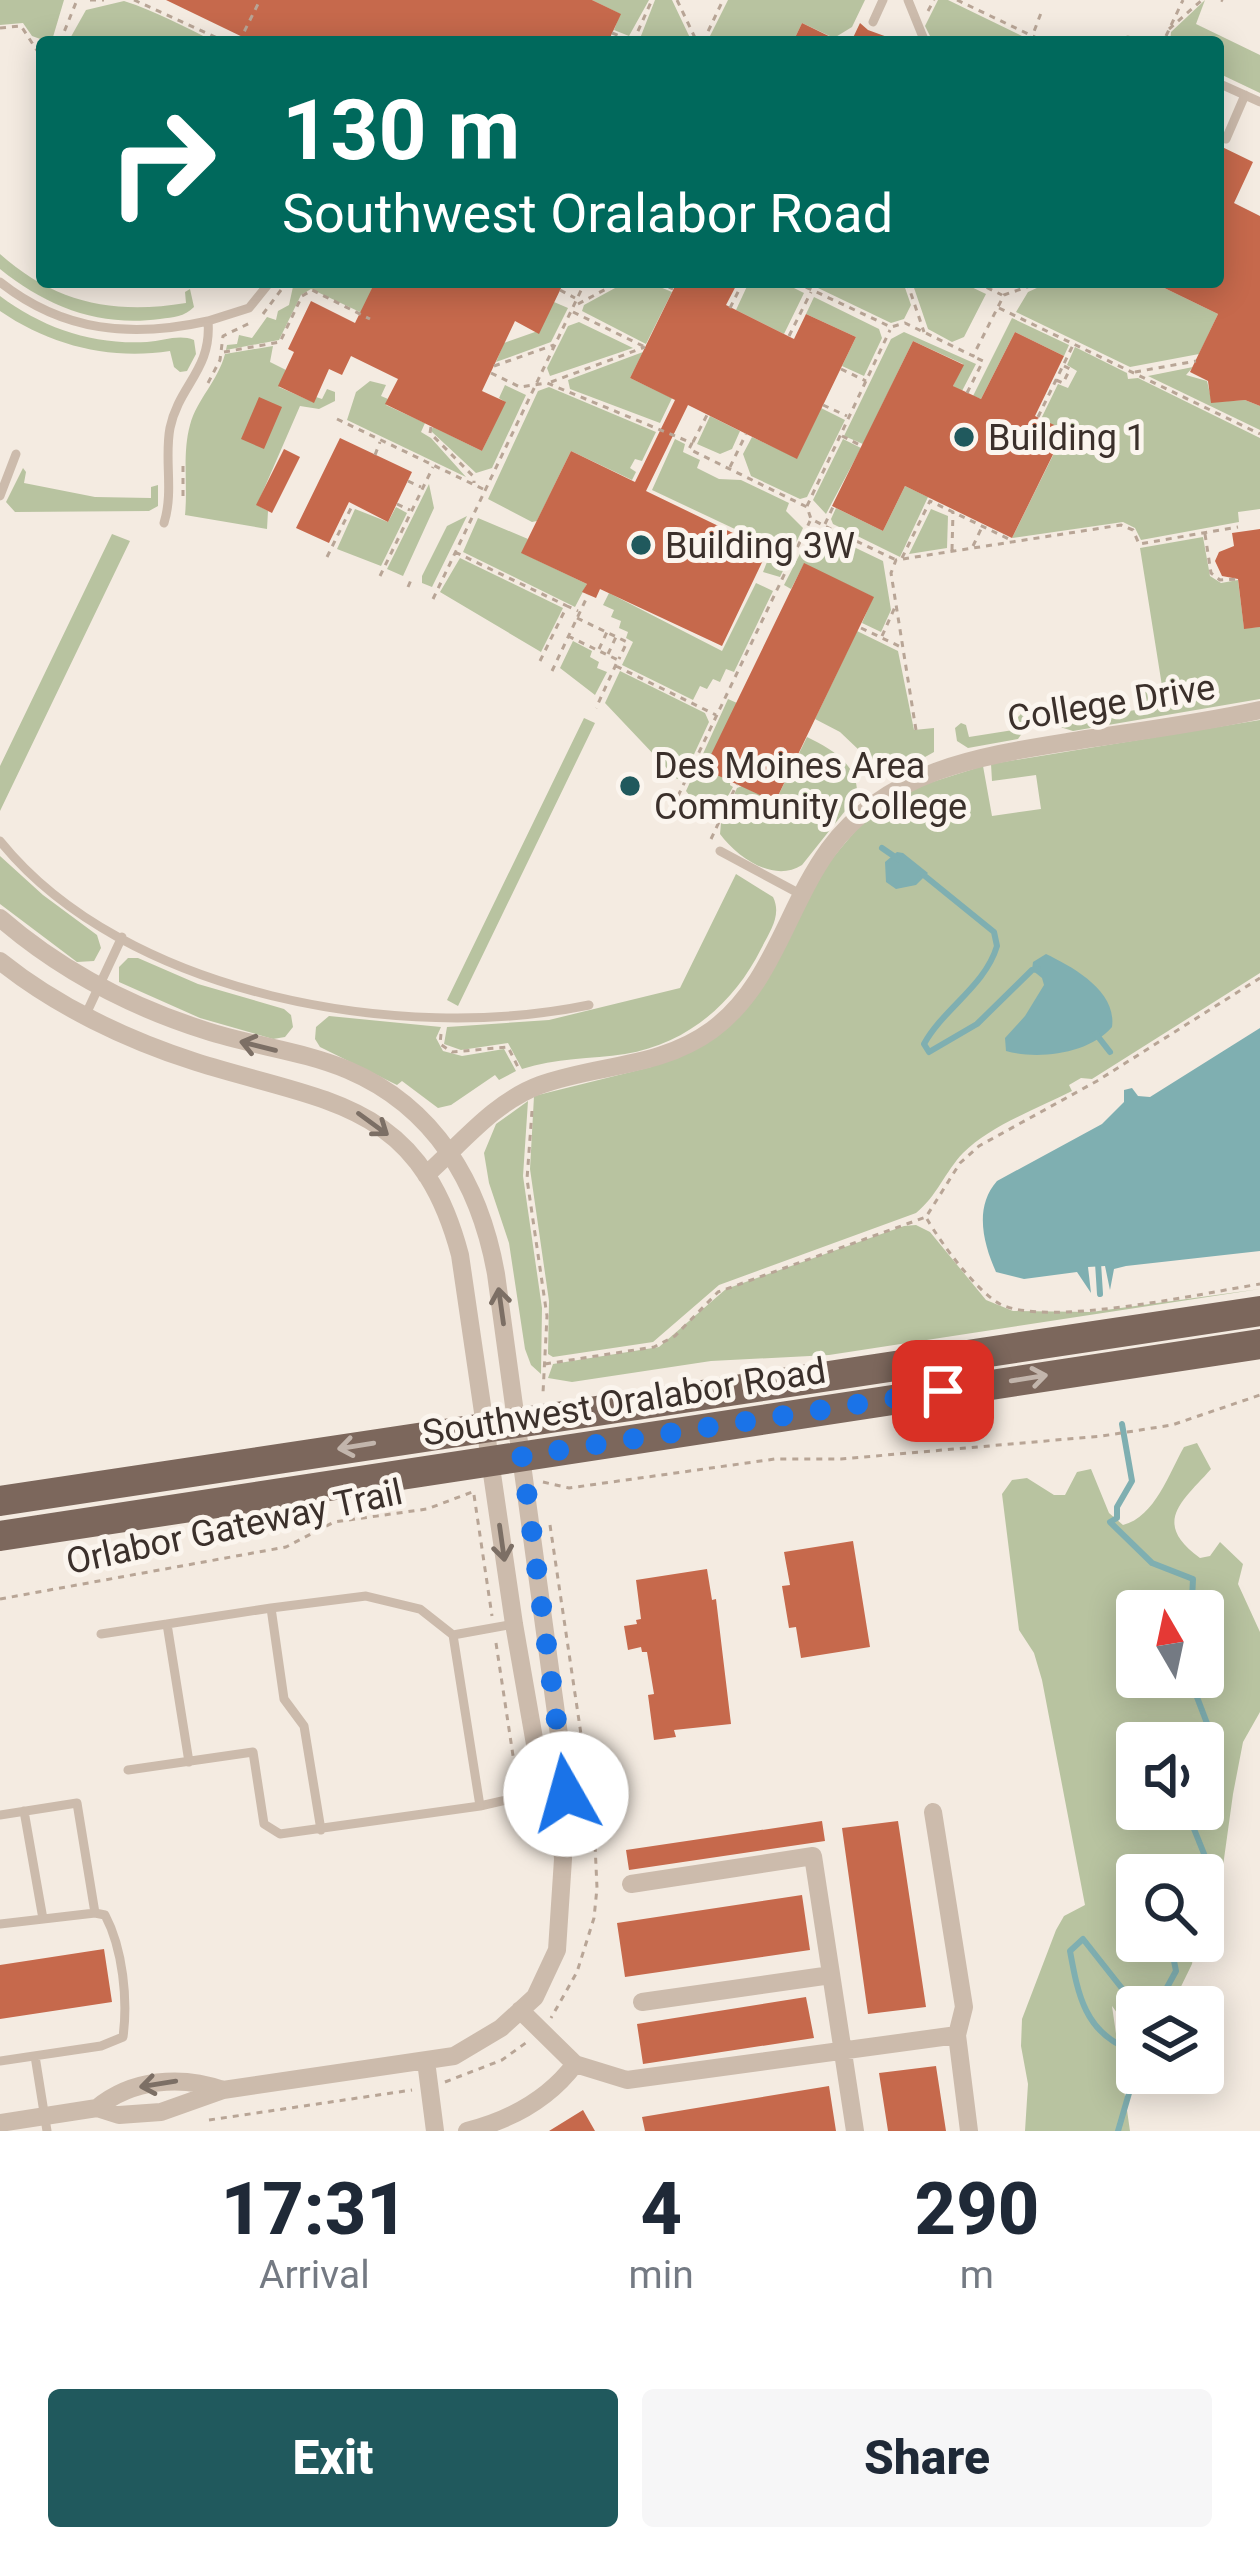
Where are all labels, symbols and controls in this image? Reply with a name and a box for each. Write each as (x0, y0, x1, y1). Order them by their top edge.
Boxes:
text: 130 m (282, 81, 520, 180)
icon: right (84, 84, 240, 240)
text: Southwest Oralabor Road (282, 182, 893, 245)
place label: Building 1 (988, 417, 1146, 459)
marker: Building 1 (951, 424, 977, 450)
place label: Building 3W (665, 525, 855, 567)
marker: Building 3W (628, 532, 654, 558)
street label: College Drive (1004, 666, 1218, 740)
place label: Des Moines Area Community College (654, 745, 967, 828)
marker: Des Moines Area Community College (617, 773, 643, 799)
one-way arrow (240, 1033, 278, 1055)
one-way arrow (356, 1110, 389, 1136)
one-way arrow (489, 1287, 512, 1326)
pin (892, 1340, 994, 1442)
street label: Southwest Oralabor Road (420, 1349, 829, 1455)
icon: arrive (910, 1358, 976, 1424)
one-way arrow (1009, 1366, 1048, 1389)
one-way arrow (338, 1435, 377, 1458)
street label: Orlabor Gateway Trail (62, 1471, 406, 1583)
one-way arrow (491, 1522, 514, 1561)
north arrow (1116, 1590, 1224, 1698)
map controls (1116, 1590, 1224, 2094)
button: sound (1116, 1722, 1224, 1830)
position arrow (503, 1731, 629, 1857)
button: search (1116, 1854, 1224, 1962)
button: layers (1116, 1986, 1224, 2094)
one-way arrow (139, 2073, 178, 2096)
text: 17:31 (221, 2167, 408, 2252)
text: 4 (640, 2167, 682, 2252)
text: 290 (915, 2167, 1039, 2252)
text: Arrival (259, 2252, 370, 2298)
text: min (629, 2252, 694, 2298)
text: m (960, 2252, 994, 2298)
button: Exit (48, 2389, 618, 2527)
button: Share (642, 2389, 1212, 2527)

